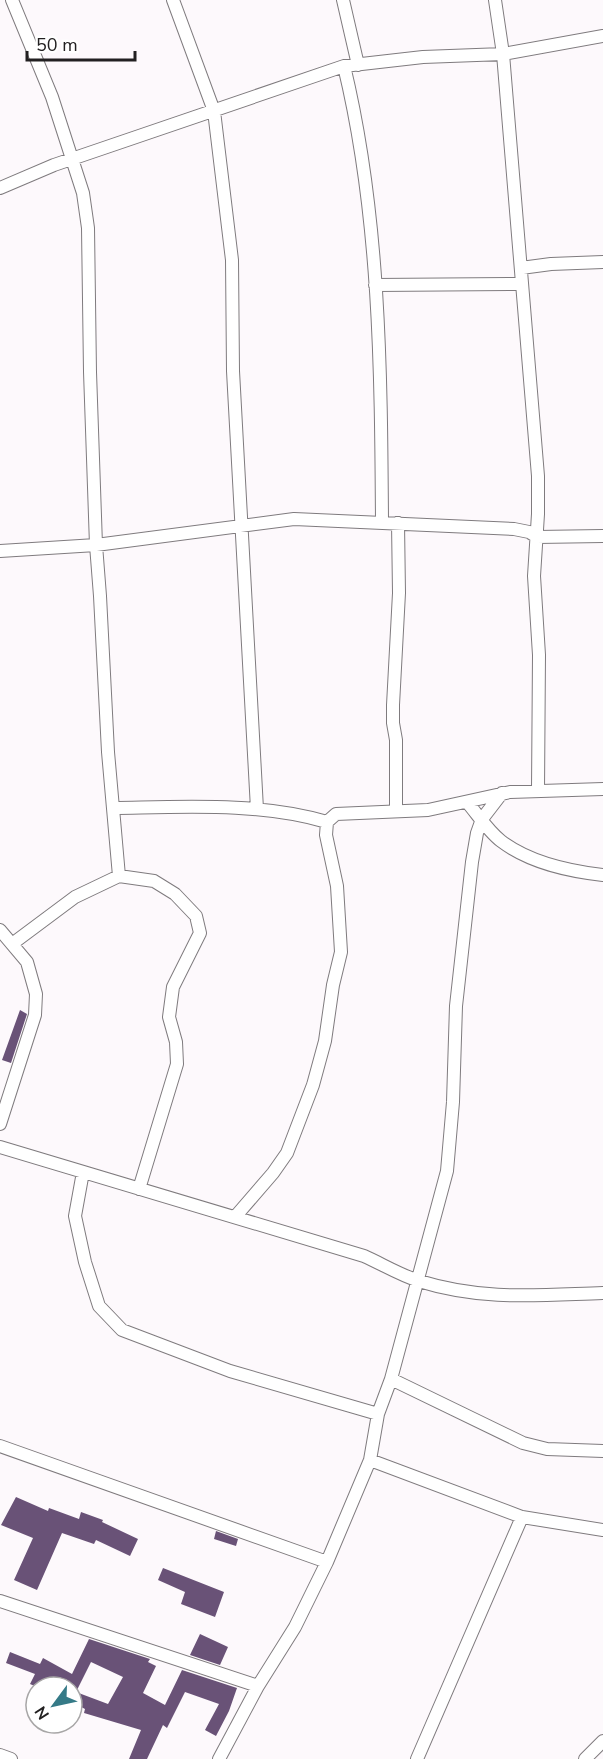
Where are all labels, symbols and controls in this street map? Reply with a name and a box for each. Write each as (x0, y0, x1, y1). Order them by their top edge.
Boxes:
scale bar (27, 24, 135, 62)
text: 50 m (36, 33, 78, 57)
north arrow (24, 1675, 84, 1735)
text: N (30, 1702, 55, 1724)

